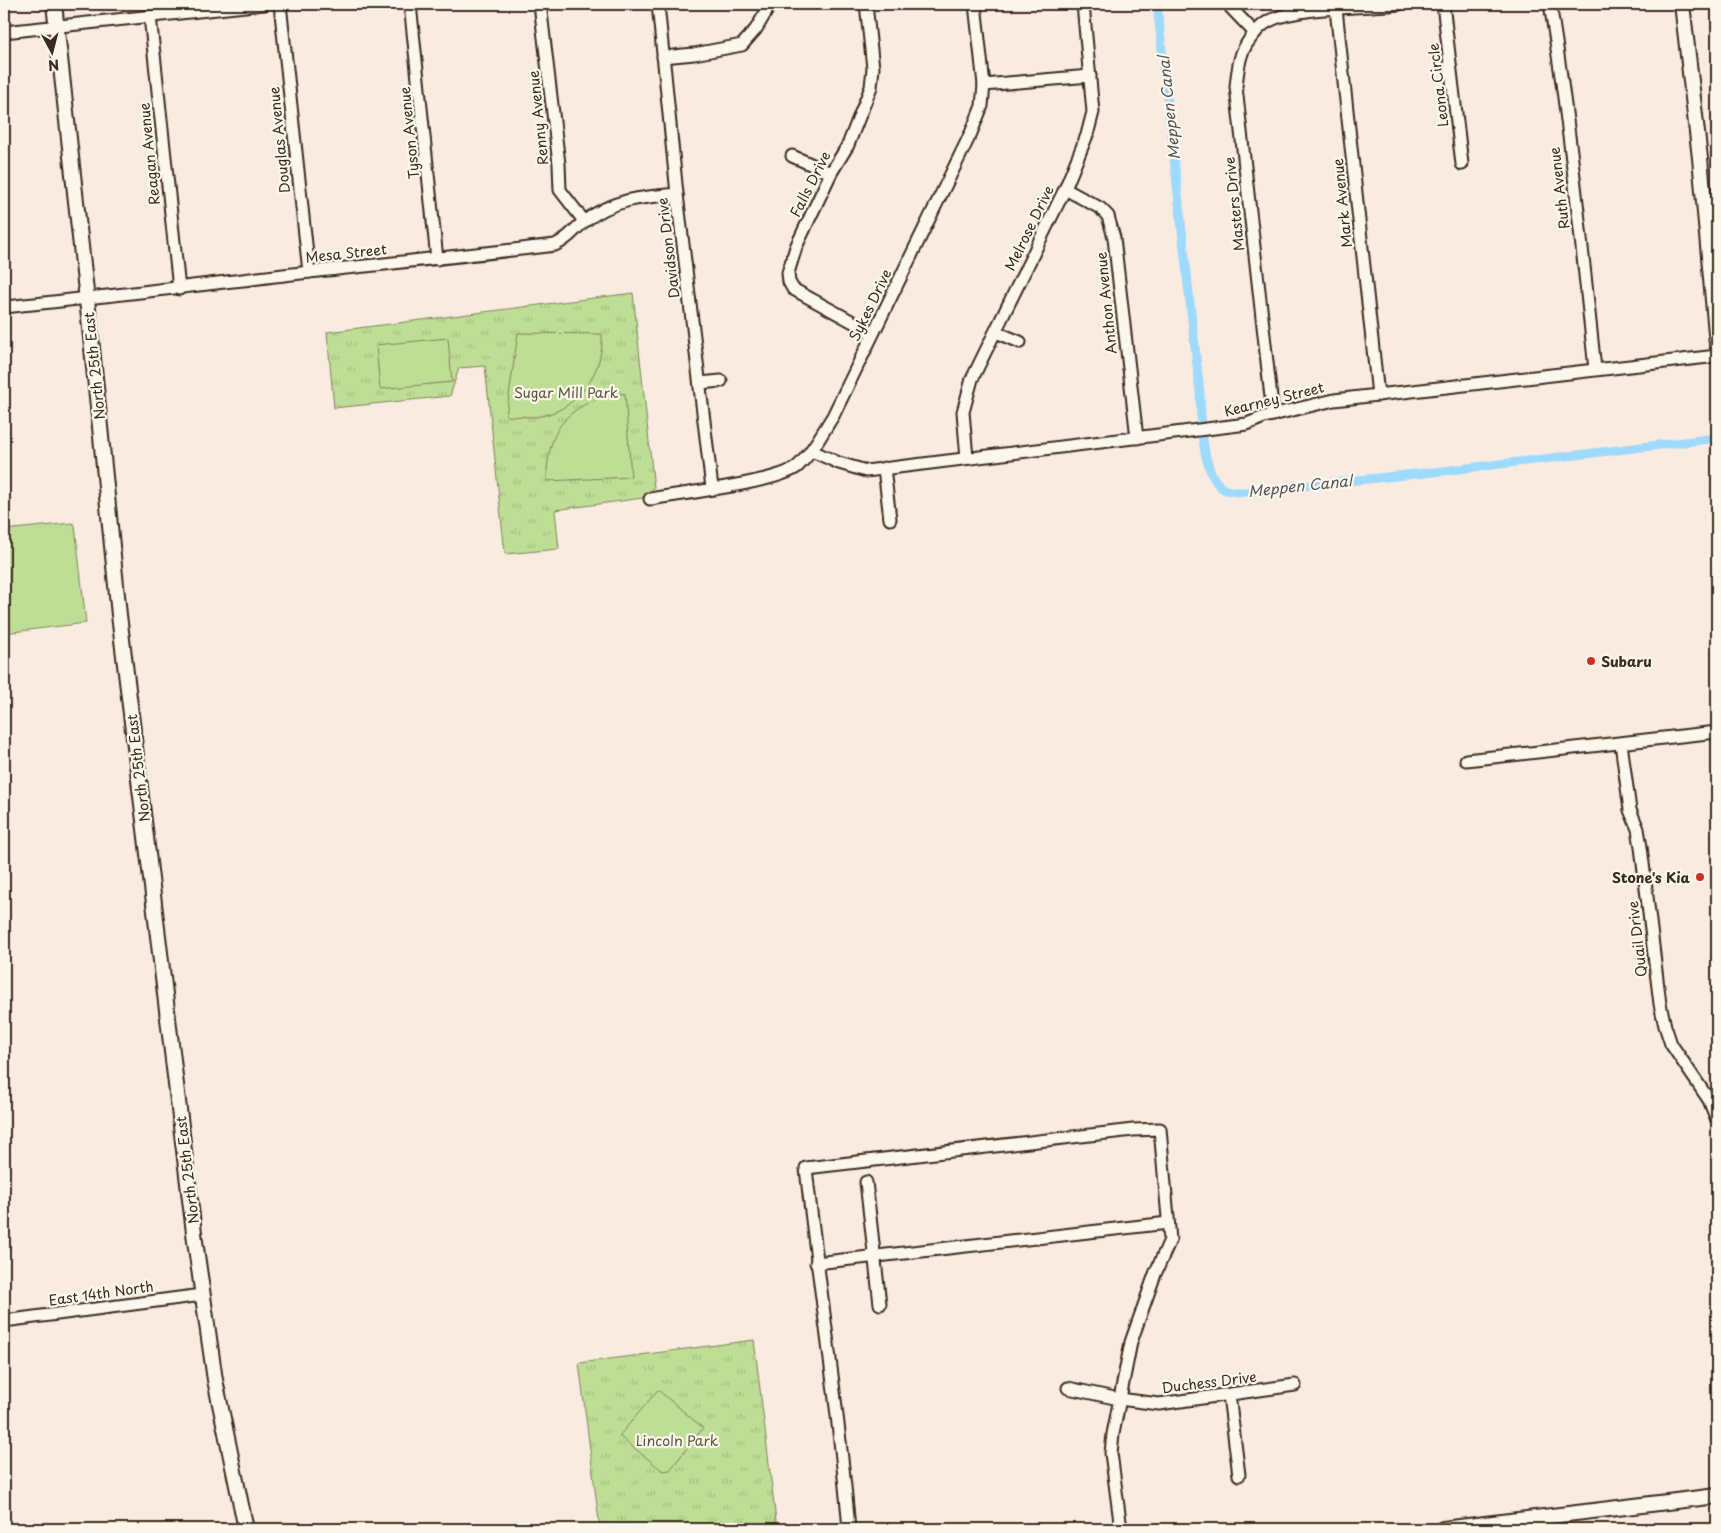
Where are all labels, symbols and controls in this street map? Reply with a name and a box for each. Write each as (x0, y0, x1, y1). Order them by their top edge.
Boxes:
north arrow (28, 28, 78, 78)
street label: Leona Circle (1422, 42, 1454, 128)
water label: Meppen Canal (1151, 52, 1185, 161)
text: N (47, 54, 60, 76)
street label: Renny Avenue (523, 69, 553, 167)
street label: Douglas Avenue (263, 85, 295, 194)
street label: Tyson Avenue (394, 85, 424, 180)
street label: Reagan Avenue (133, 101, 165, 206)
street label: Ruth Avenue (1544, 145, 1574, 230)
street label: Falls Drive (784, 147, 836, 221)
street label: Masters Drive (1219, 156, 1249, 252)
street label: Mark Avenue (1327, 157, 1357, 249)
street label: Melrose Drive (999, 182, 1059, 274)
street label: Davidson Drive (651, 197, 685, 299)
street label: Mesa Street (304, 238, 388, 268)
street label: Anthon Avenue (1090, 250, 1122, 355)
street label: Sykes Drive (843, 265, 897, 345)
street label: North 25th East (78, 311, 110, 421)
street label: Kearney Street (1222, 376, 1326, 422)
park label: Sugar Mill Park (514, 382, 619, 403)
water label: Meppen Canal (1247, 468, 1356, 502)
place label: Subaru (1601, 651, 1652, 672)
marker: Subaru (1585, 655, 1597, 667)
street label: North 25th East (121, 713, 155, 823)
place label: Stone's Kia (1612, 867, 1690, 888)
marker: Stone's Kia (1694, 871, 1706, 883)
street label: Quail Drive (1622, 900, 1652, 978)
street label: North 25th East (170, 1115, 204, 1225)
street label: East 14th North (47, 1275, 155, 1311)
street label: Duchess Drive (1160, 1366, 1258, 1398)
park label: Lincoln Park (636, 1430, 719, 1451)

